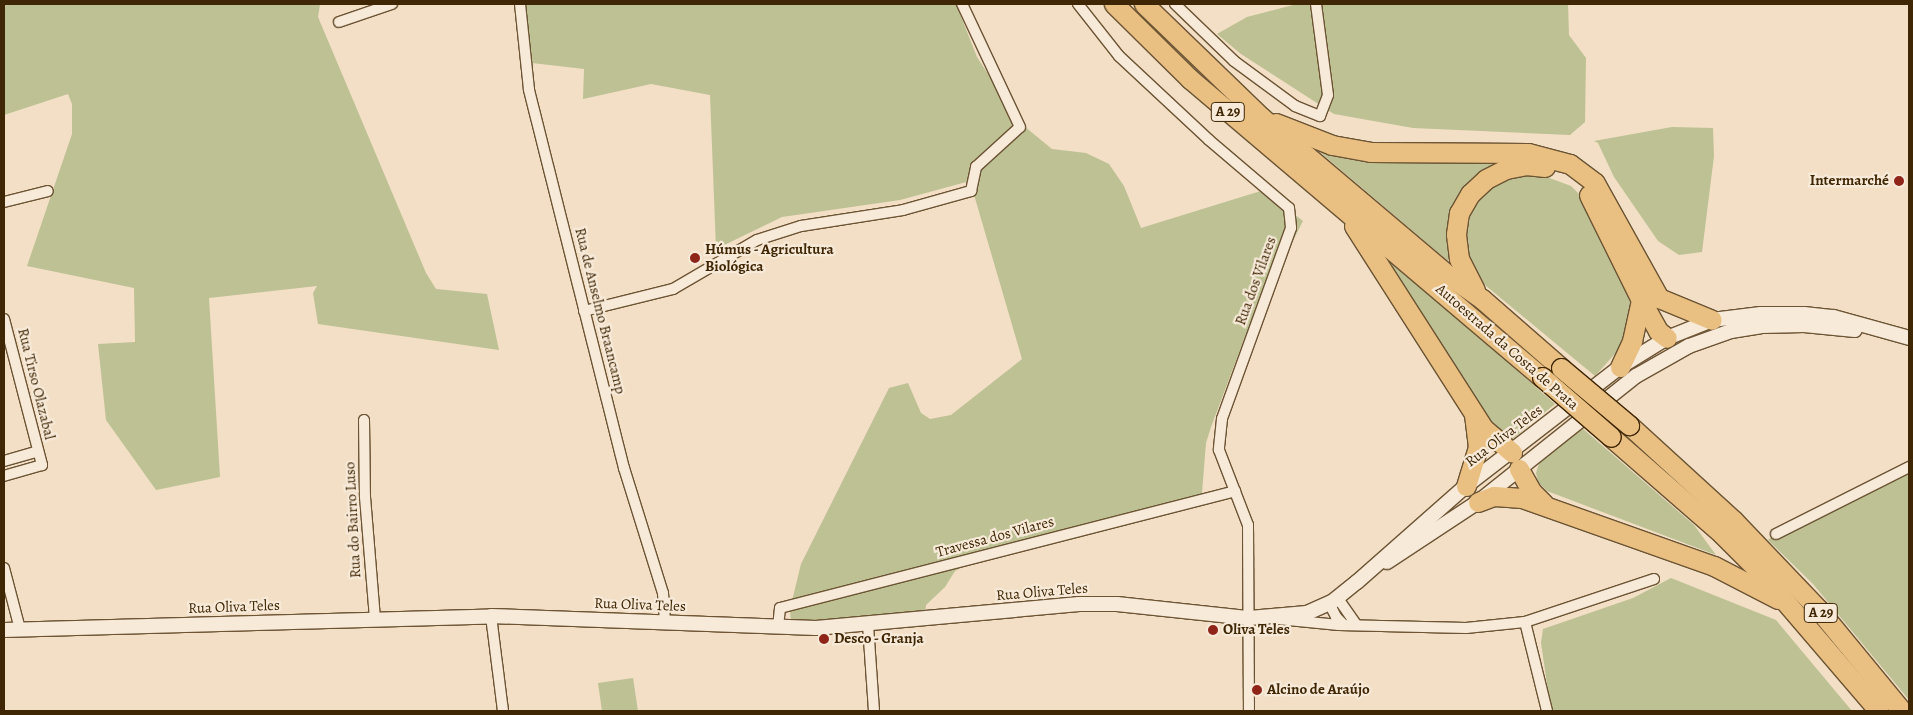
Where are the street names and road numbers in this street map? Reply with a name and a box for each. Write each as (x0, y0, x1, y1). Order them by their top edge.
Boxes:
road number: A 29 (1210, 100, 1246, 124)
street label: Rua de Anselmo Braancamp (571, 226, 629, 396)
street label: Rua dos Vilares (1232, 234, 1280, 328)
street label: Autoestrada da Costa de Prata (1432, 280, 1582, 414)
street label: Rua Tirso Olazabal (13, 326, 59, 442)
street label: Rua Oliva Teles (1462, 401, 1546, 471)
street label: Rua do Bairro Luso (341, 461, 365, 579)
street label: Travessa dos Vilares (934, 513, 1056, 561)
street label: Rua Oliva Teles (995, 579, 1089, 605)
street label: Rua Oliva Teles (594, 594, 686, 616)
street label: Rua Oliva Teles (188, 596, 280, 618)
road number: A 29 (1804, 602, 1838, 624)

